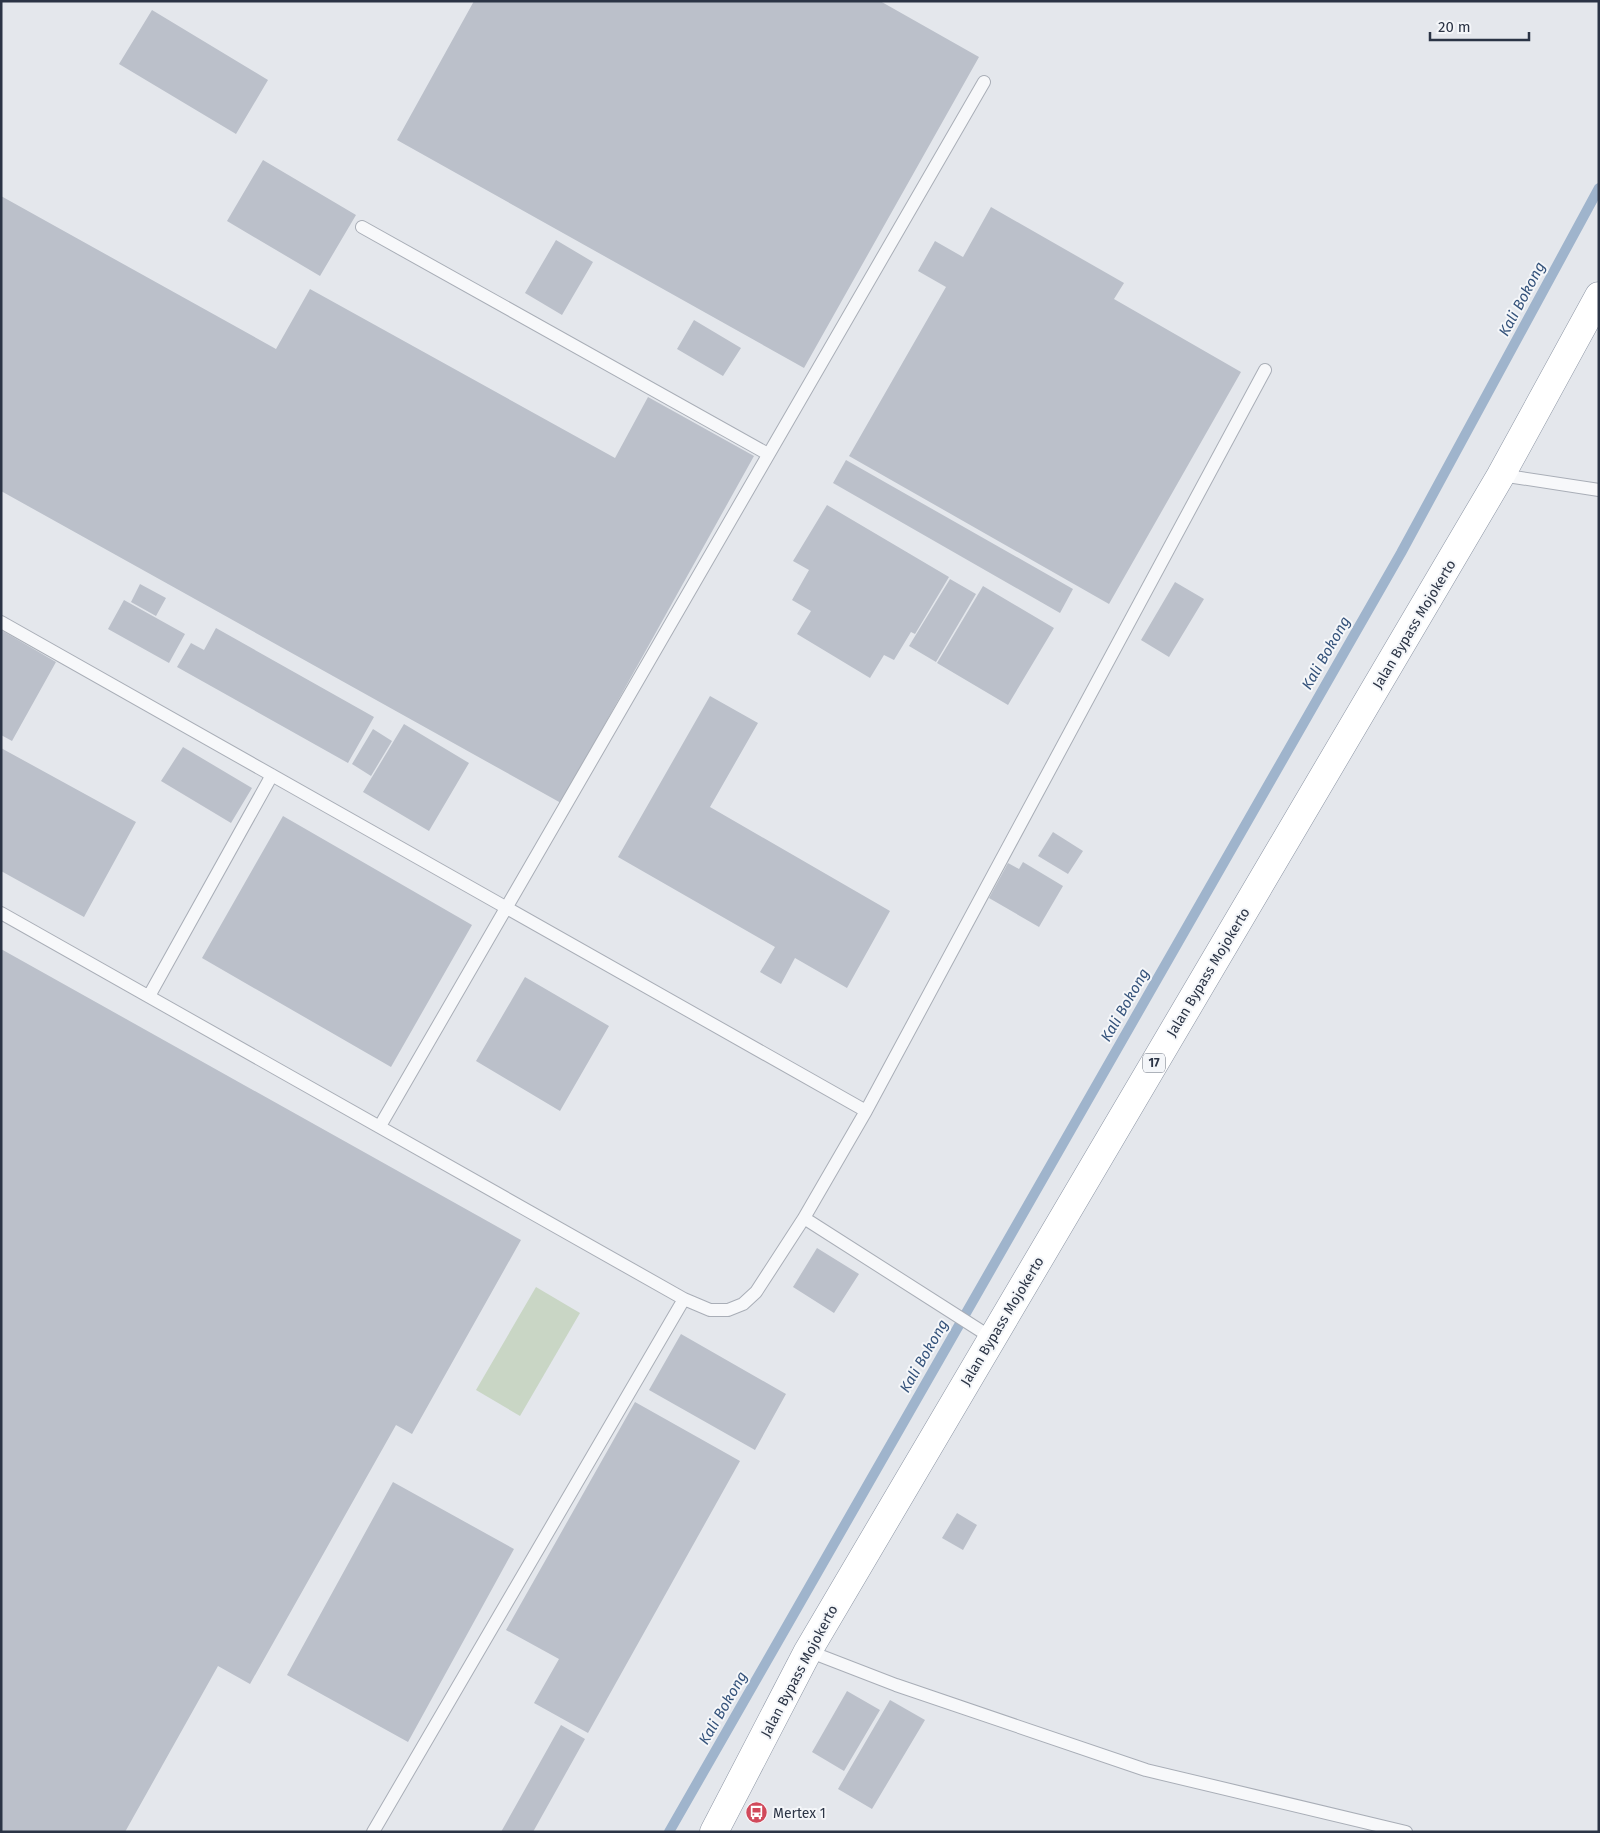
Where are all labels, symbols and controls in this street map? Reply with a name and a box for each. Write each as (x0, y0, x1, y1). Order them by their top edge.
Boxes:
scale bar (1430, 10, 1529, 42)
text: 20 m (1438, 18, 1471, 36)
water label: Kali Bokong (1495, 259, 1549, 339)
street label: Jalan Bypass Mojokerto (1369, 557, 1460, 692)
water label: Kali Bokong (1298, 613, 1354, 693)
street label: Jalan Bypass Mojokerto (1163, 905, 1254, 1040)
water label: Kali Bokong (1097, 965, 1153, 1045)
road number: 17 (1143, 1054, 1165, 1072)
street label: Jalan Bypass Mojokerto (957, 1254, 1048, 1389)
water label: Kali Bokong (896, 1316, 952, 1396)
street label: Jalan Bypass Mojokerto (757, 1602, 842, 1740)
water label: Kali Bokong (695, 1668, 751, 1748)
bus stop icon: Mertex 1 (745, 1801, 769, 1825)
place label: Mertex 1 (773, 1805, 826, 1822)

